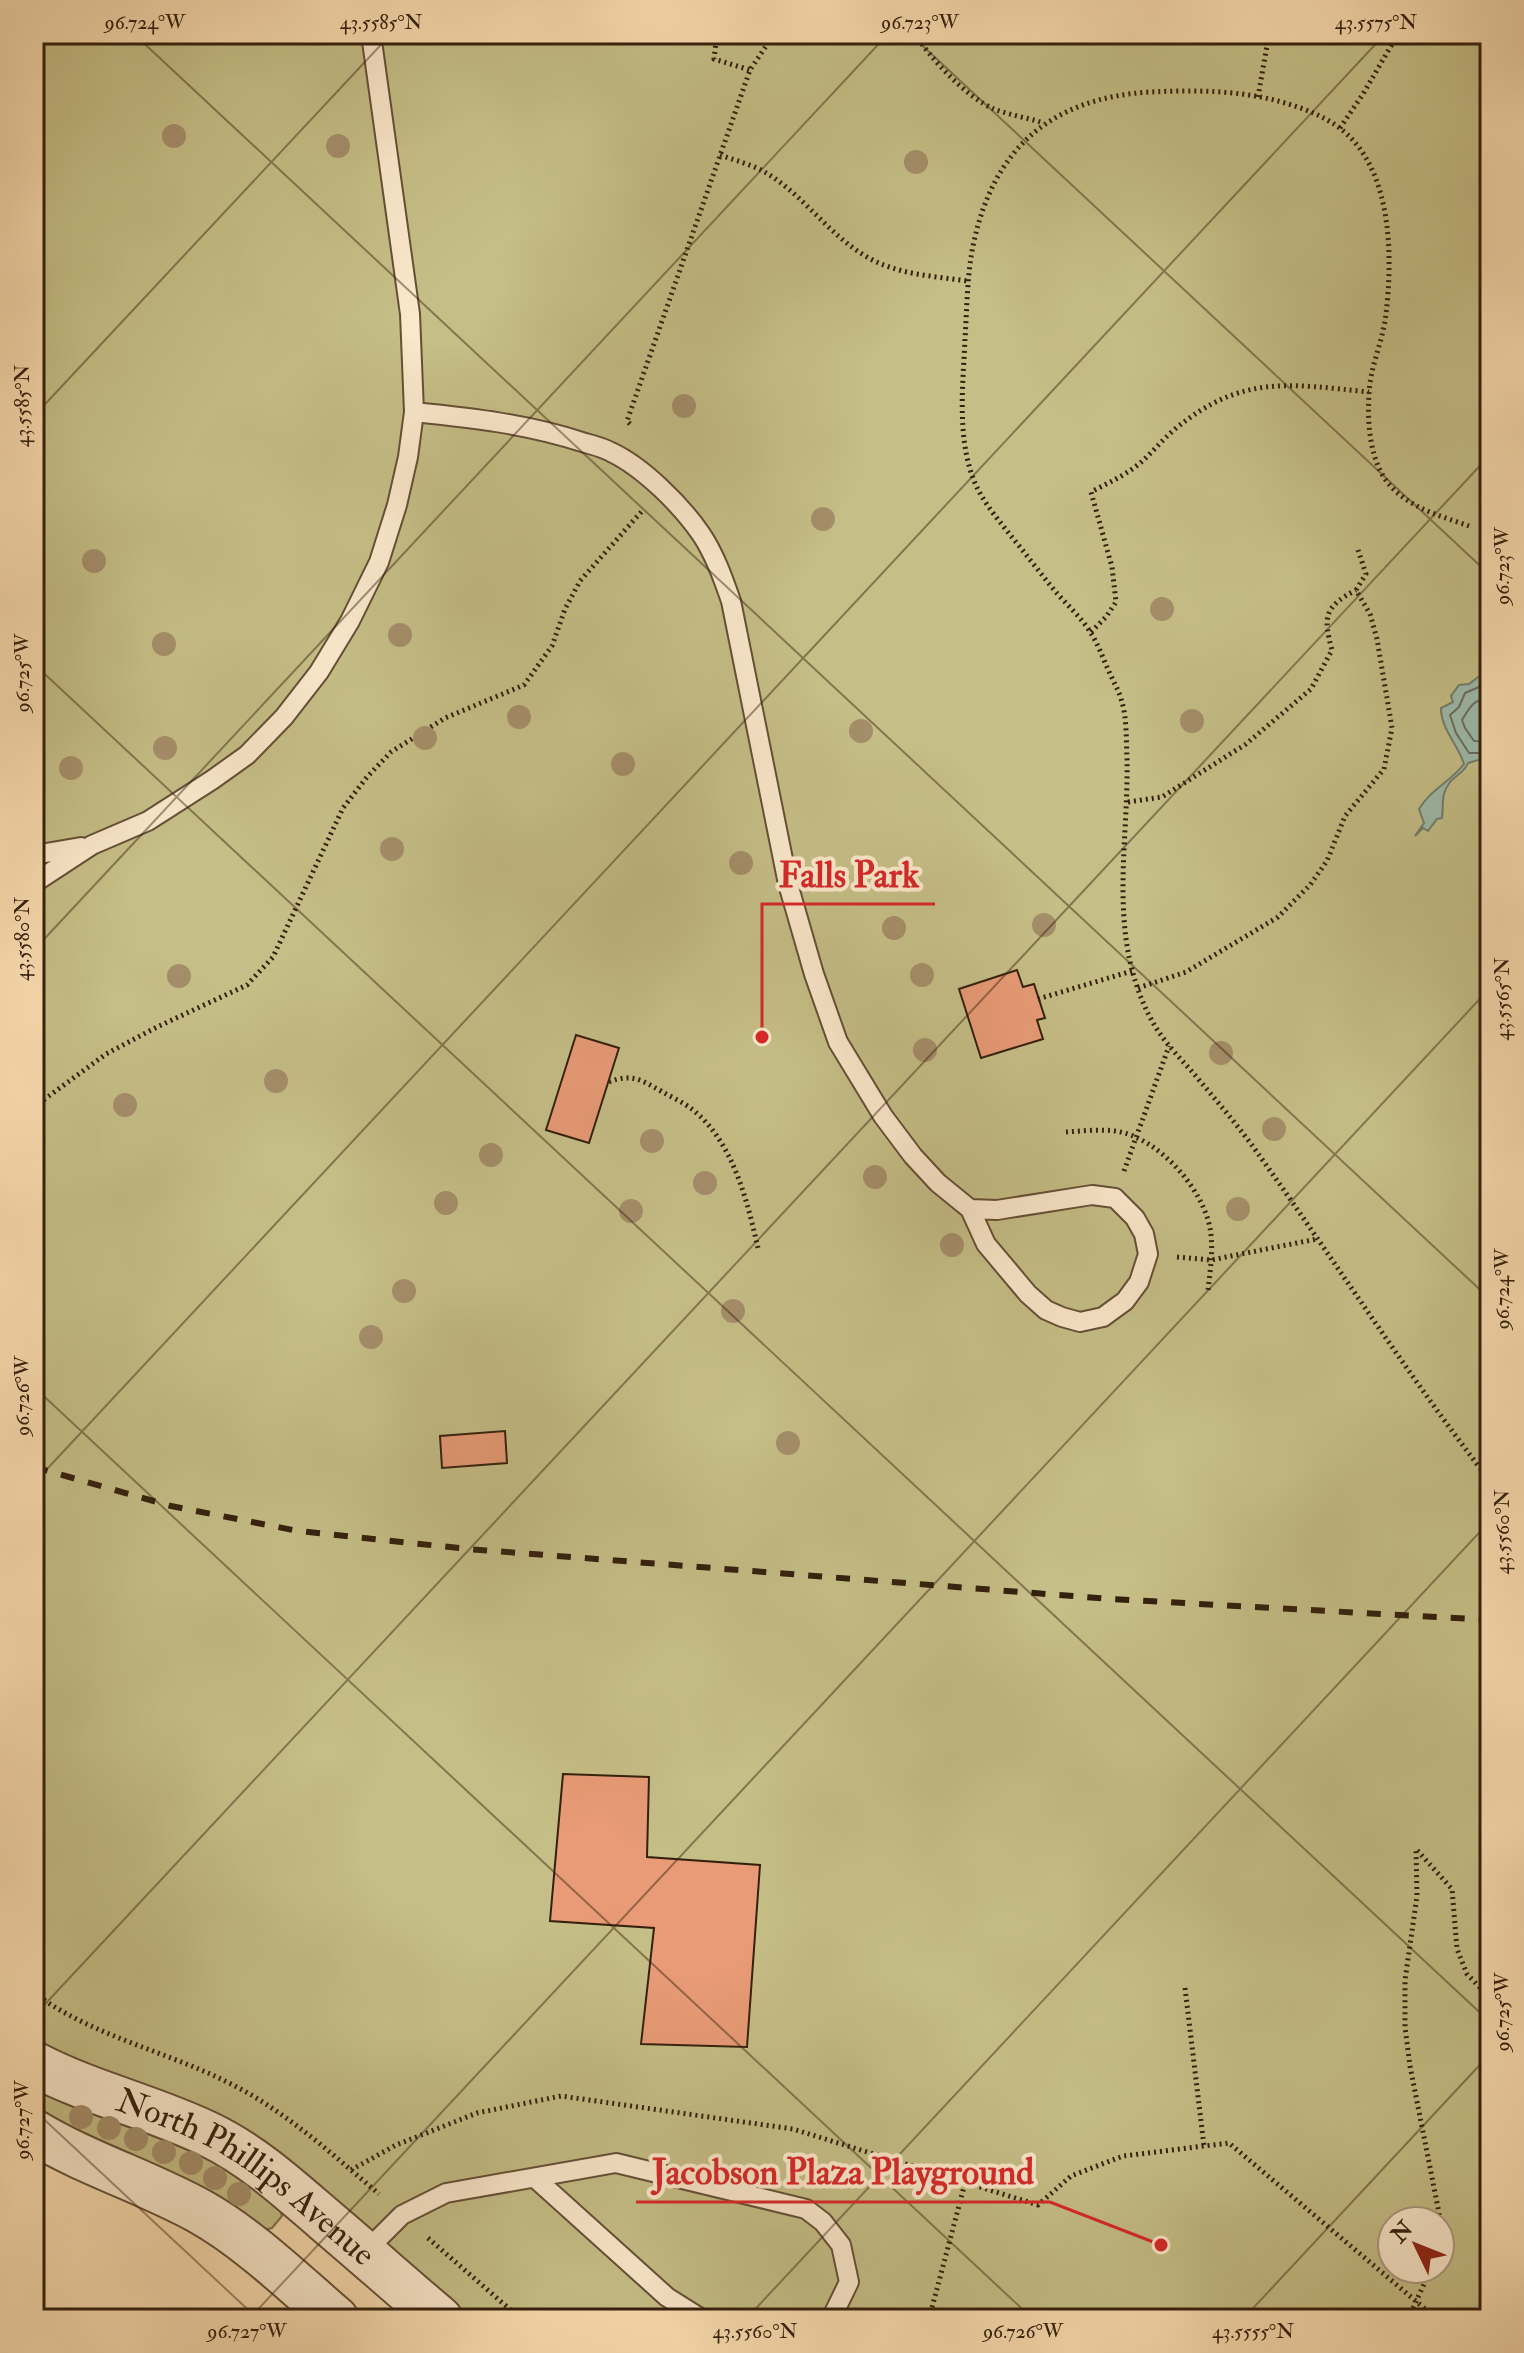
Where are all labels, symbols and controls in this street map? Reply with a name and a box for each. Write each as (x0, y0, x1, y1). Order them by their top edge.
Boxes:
text: 96.724°W (103, 10, 186, 35)
text: 43.5585°N (340, 10, 422, 35)
text: 96.723°W (879, 10, 960, 35)
text: 43.5575°N (1335, 10, 1417, 35)
text: 43.5585°N (10, 365, 35, 447)
text: 96.723°W (1490, 526, 1515, 607)
text: 96.725°W (10, 633, 35, 714)
callout: Falls Park (762, 844, 935, 904)
text: Falls Park (779, 853, 920, 898)
text: 43.5580°N (10, 897, 35, 981)
text: 43.5565°N (1490, 957, 1515, 1041)
text: 96.724°W (1490, 1248, 1515, 1331)
text: 96.726°W (10, 1355, 35, 1438)
text: 43.5560°N (1490, 1489, 1515, 1574)
text: 96.725°W (1490, 1972, 1515, 2053)
street label: North Phillips Avenue (111, 2078, 385, 2275)
text: 96.727°W (10, 2080, 35, 2162)
callout: Jacobson Plaza Playground (636, 2142, 1050, 2202)
text: Jacobson Plaza Playground (650, 2150, 1034, 2196)
north arrow (1376, 2205, 1456, 2285)
text: N (1384, 2215, 1419, 2250)
text: 96.727°W (205, 2319, 287, 2344)
text: 43.5560°N (713, 2319, 798, 2344)
text: 96.726°W (981, 2319, 1064, 2344)
text: 43.5555°N (1212, 2319, 1294, 2344)

